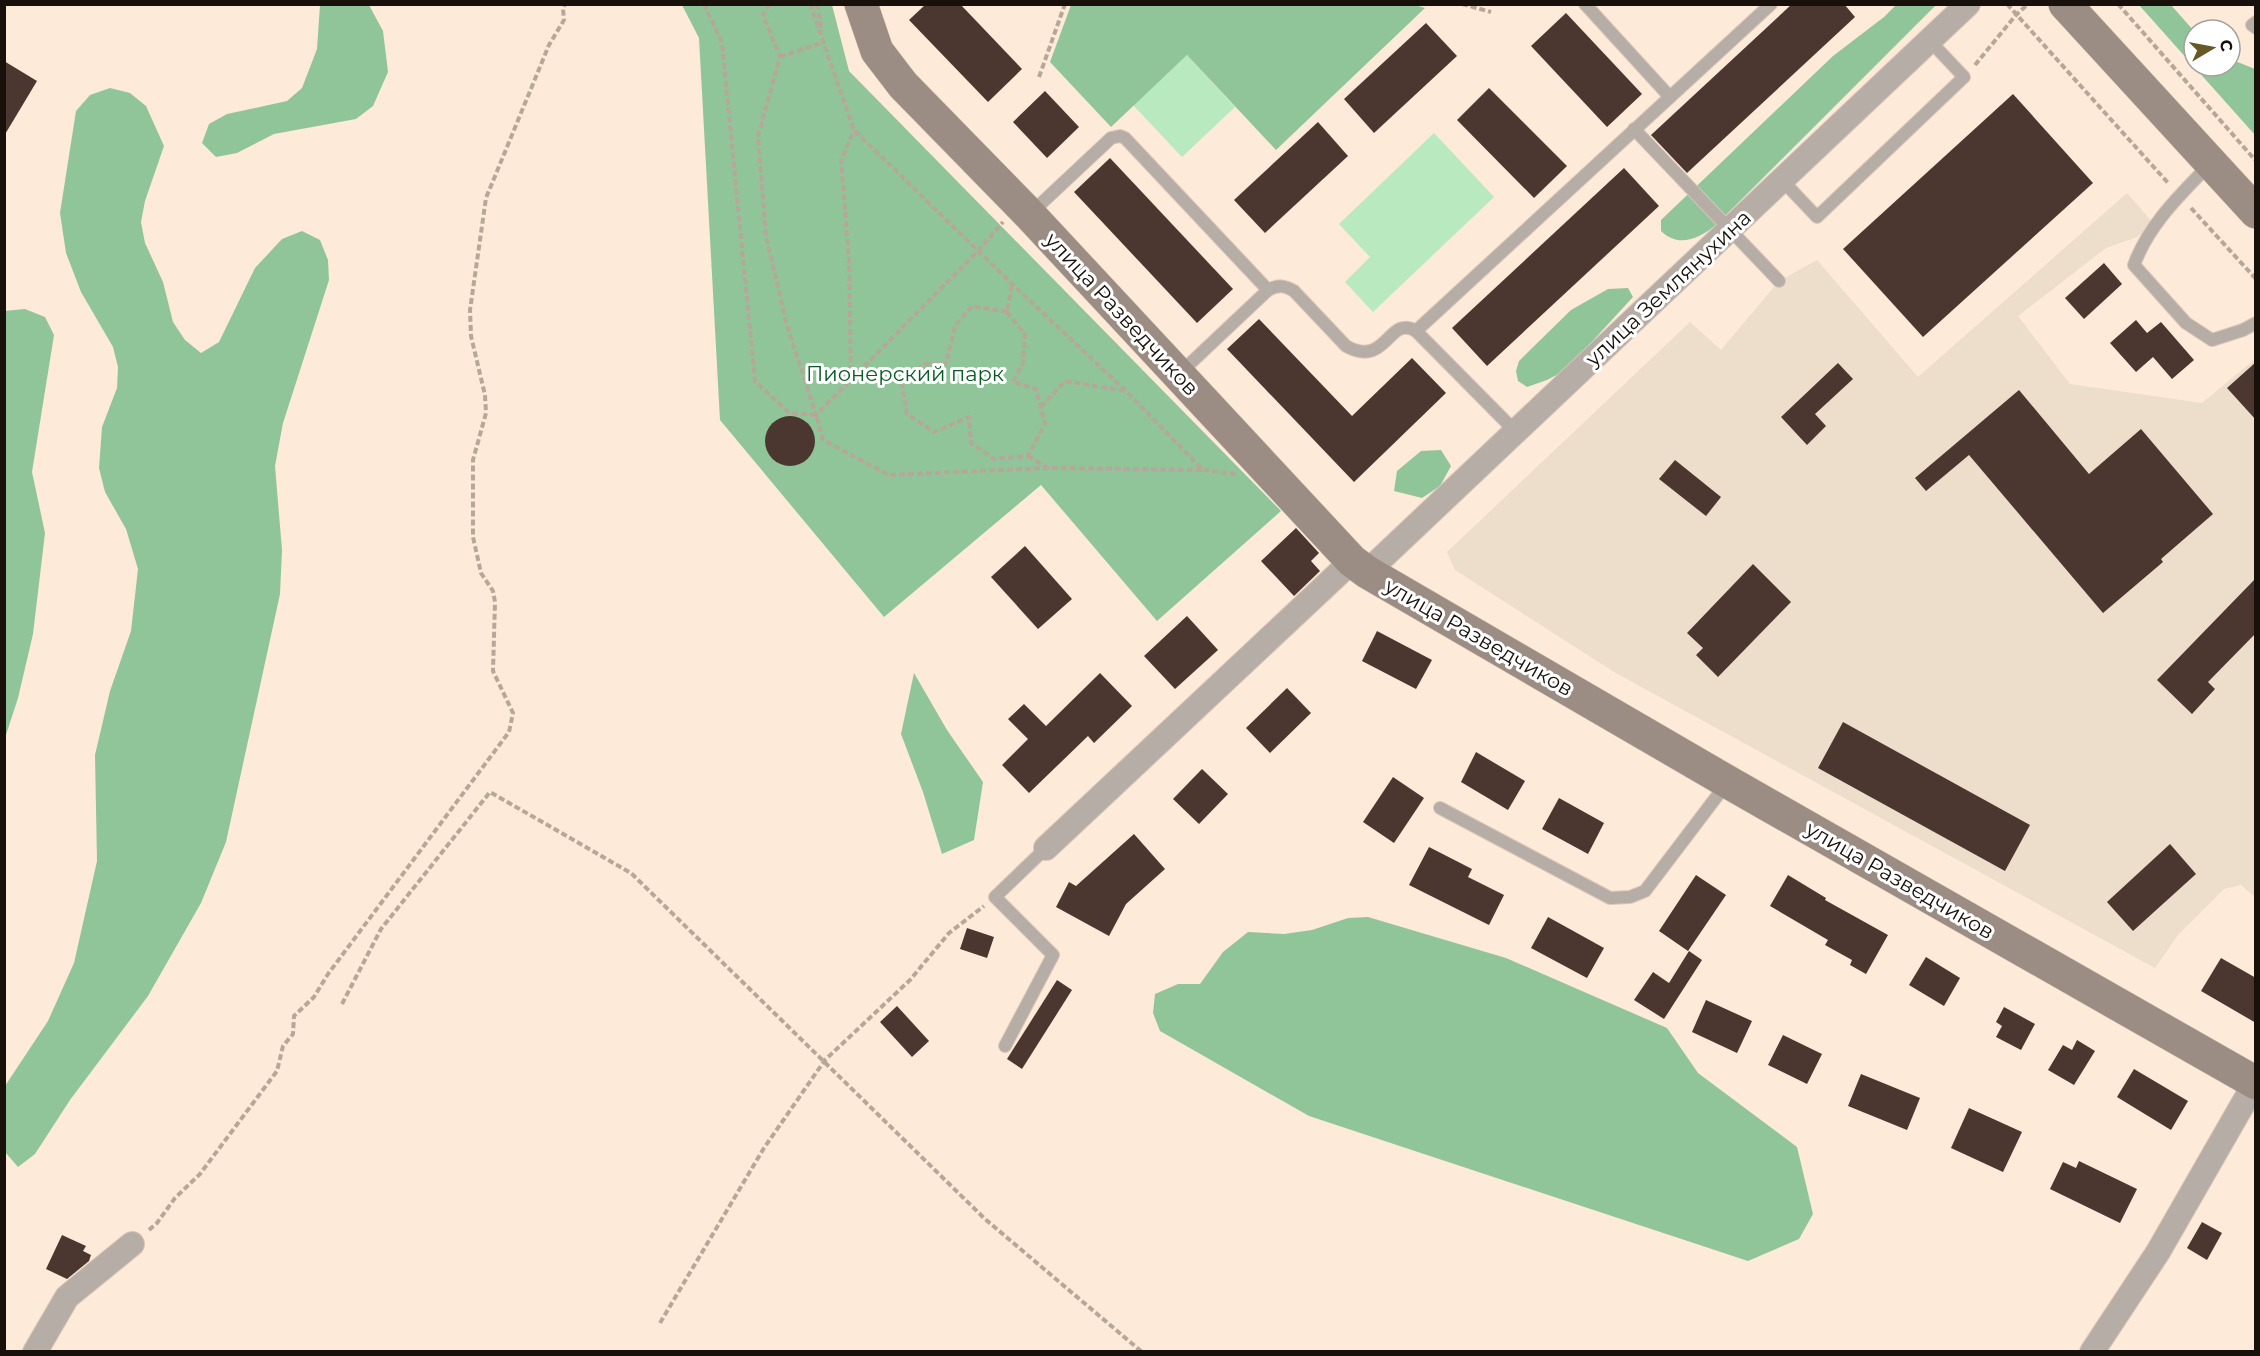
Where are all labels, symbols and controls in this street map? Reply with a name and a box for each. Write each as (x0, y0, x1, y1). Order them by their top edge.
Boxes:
north arrow (2182, 18, 2242, 78)
text: С (2216, 38, 2237, 53)
street label: улица Землянухина (1579, 205, 1756, 372)
street label: улица Разведчиков (1039, 227, 1204, 401)
park label: Пионерский парк (806, 361, 1004, 386)
street label: улица Разведчиков (1380, 572, 1578, 701)
street label: улица Разведчиков (1801, 815, 1999, 944)

